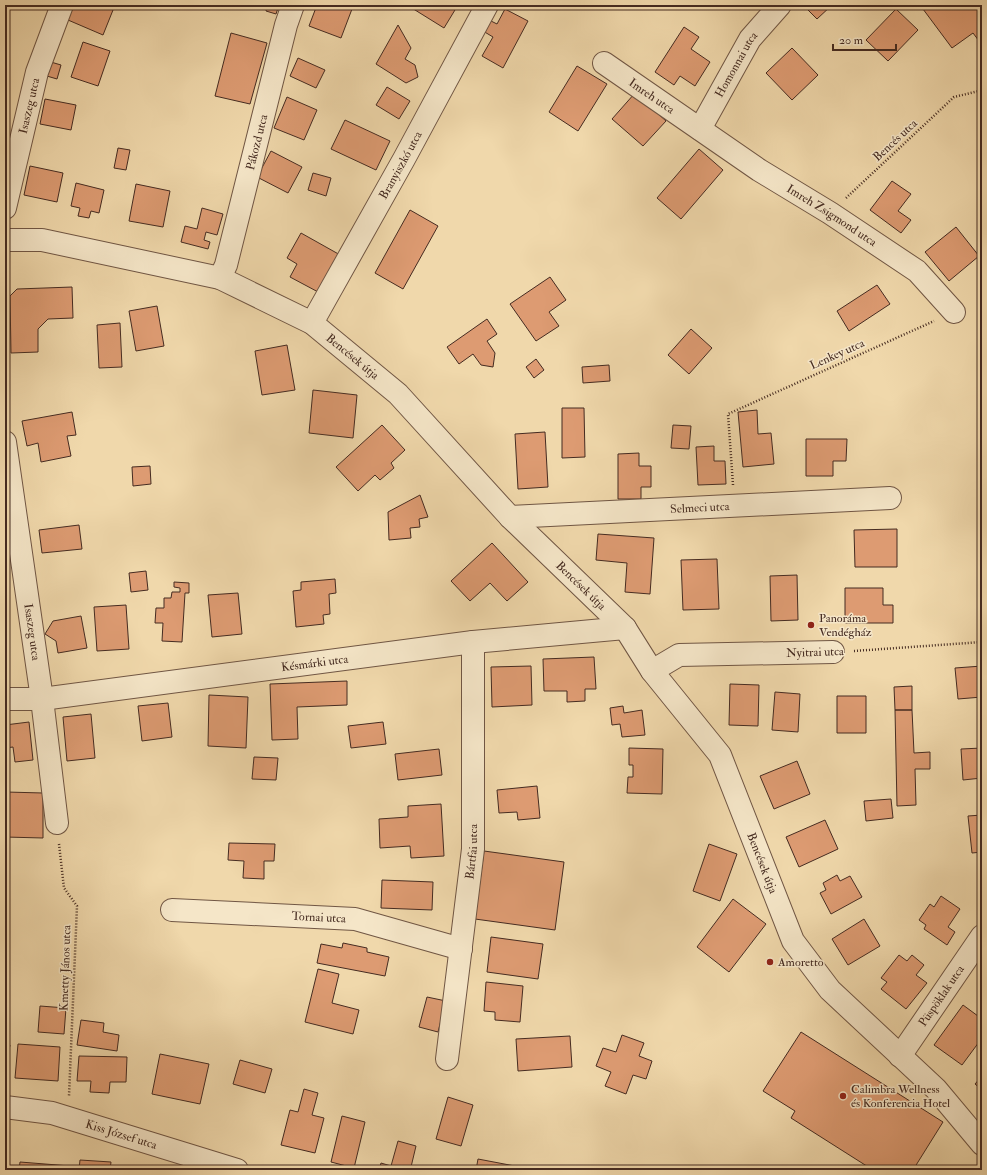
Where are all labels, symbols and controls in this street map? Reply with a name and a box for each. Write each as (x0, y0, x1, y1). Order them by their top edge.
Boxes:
scale bar (833, 26, 896, 52)
street label: Homonnai utca (712, 28, 762, 100)
text: 20 m (839, 33, 864, 48)
street label: Isaszeg utca (16, 75, 44, 135)
street label: Imreh utca (626, 75, 678, 118)
street label: Pákozd utca (243, 112, 272, 172)
street label: Bencés utca (870, 115, 921, 165)
street label: Branyiszkó utca (376, 128, 426, 202)
street label: Imreh Zsigmond utca (784, 181, 880, 251)
street label: Bencések útja (323, 331, 383, 384)
street label: Lenkey utca (808, 335, 868, 373)
street label: Selmeci utca (670, 499, 731, 517)
street label: Bencések útja (552, 558, 610, 614)
street label: Isaszeg utca (20, 603, 44, 663)
place label: Panoráma Vendégház (819, 611, 872, 640)
marker: Panoráma Vendégház (806, 620, 816, 630)
street label: Nyitrai utca (786, 644, 845, 661)
street label: Késmárki utca (280, 651, 350, 675)
street label: Bártfai utca (462, 823, 481, 880)
street label: Bencések útja (743, 831, 781, 897)
street label: Tornai utca (291, 909, 347, 927)
street label: Kmetty János utca (57, 924, 75, 1011)
place label: Amoretto (777, 955, 824, 970)
marker: Amoretto (765, 957, 775, 967)
street label: Püspöklak utca (915, 962, 968, 1030)
place label: Calimbra Wellness és Konferencia Hotel (851, 1082, 950, 1111)
marker: Calimbra Wellness és Konferencia Hotel (838, 1091, 848, 1101)
street label: Kiss József utca (84, 1117, 160, 1153)

